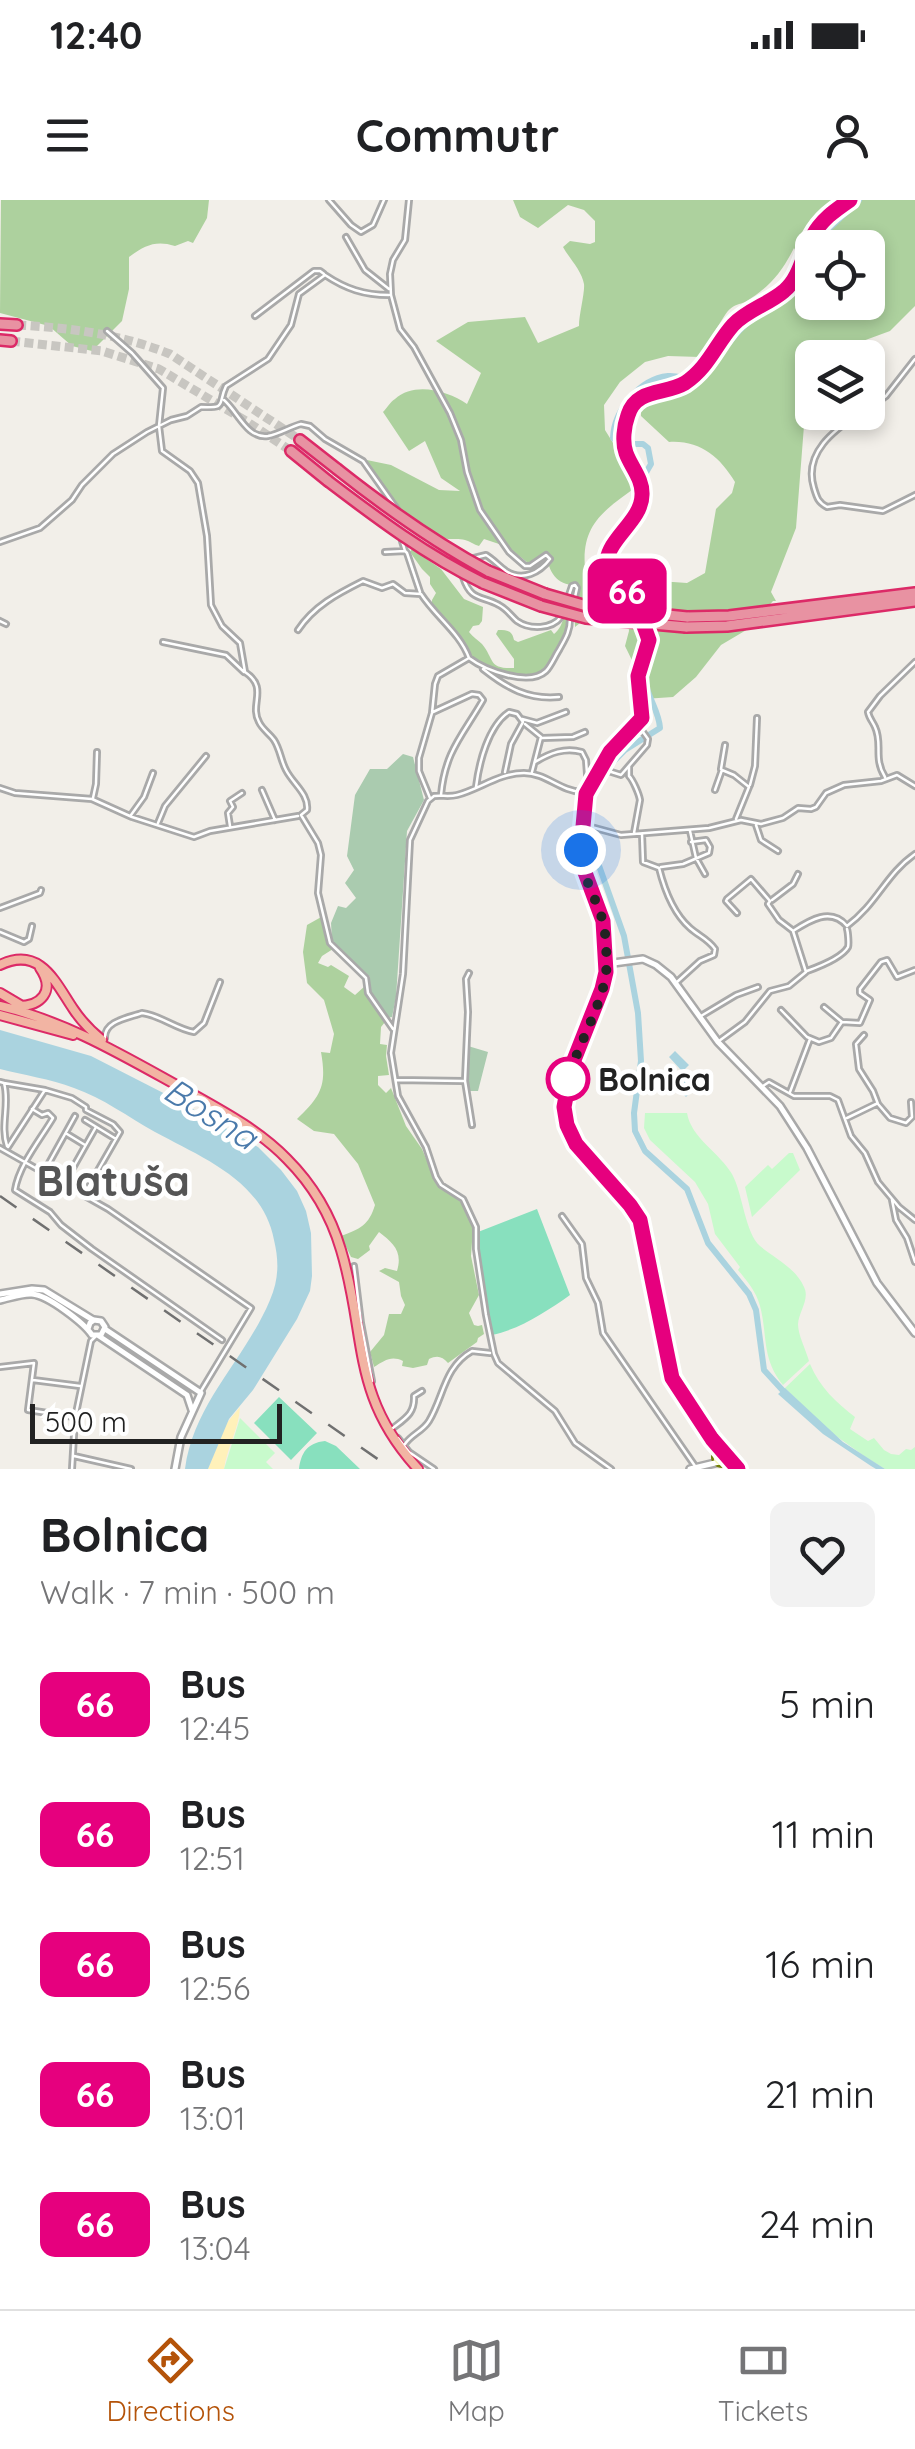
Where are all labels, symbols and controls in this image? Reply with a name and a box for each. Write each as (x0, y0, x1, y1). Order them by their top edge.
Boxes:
text: 12:40 (50, 11, 142, 59)
text: Commutr (356, 107, 559, 163)
icon: menu (40, 108, 95, 163)
icon: person (820, 108, 875, 163)
map controls (795, 230, 885, 430)
button: locate (795, 230, 885, 320)
button: layers (795, 340, 885, 430)
line badge: 66 (582, 558, 672, 624)
text: 66 (608, 569, 646, 613)
your location (556, 825, 606, 875)
marker: Bolnica (547, 1058, 589, 1100)
place label: Bolnica (598, 1059, 711, 1099)
water label: Bosna (156, 1067, 267, 1160)
district label: Blatuša (36, 1154, 190, 1207)
scale bar (30, 1399, 282, 1444)
text: 500 m (45, 1404, 127, 1439)
button: heart (770, 1502, 875, 1607)
text: Bolnica (40, 1504, 209, 1564)
text: Walk · 7 min · 500 m (40, 1572, 335, 1612)
text: Bus (180, 1660, 246, 1708)
text: 5 min (779, 1680, 875, 1728)
text: 66 (76, 1682, 114, 1726)
text: 12:45 (180, 1708, 250, 1748)
text: Bus (180, 1790, 246, 1838)
text: 11 min (772, 1810, 875, 1858)
text: 66 (76, 1812, 114, 1856)
text: 12:51 (180, 1838, 245, 1878)
text: Bus (180, 1920, 246, 1968)
text: 16 min (765, 1940, 875, 1988)
text: 66 (76, 1942, 114, 1986)
text: 12:56 (180, 1968, 250, 2008)
text: Bus (180, 2050, 246, 2098)
text: 21 min (765, 2070, 875, 2118)
text: 66 (76, 2072, 114, 2116)
text: 13:01 (180, 2098, 245, 2138)
text: Bus (180, 2180, 246, 2228)
text: 24 min (759, 2200, 875, 2248)
text: 66 (76, 2202, 114, 2246)
text: 13:04 (180, 2228, 251, 2268)
tab: Directions (106, 2333, 235, 2428)
tab: Map (448, 2333, 505, 2428)
tab: Tickets (718, 2333, 809, 2428)

